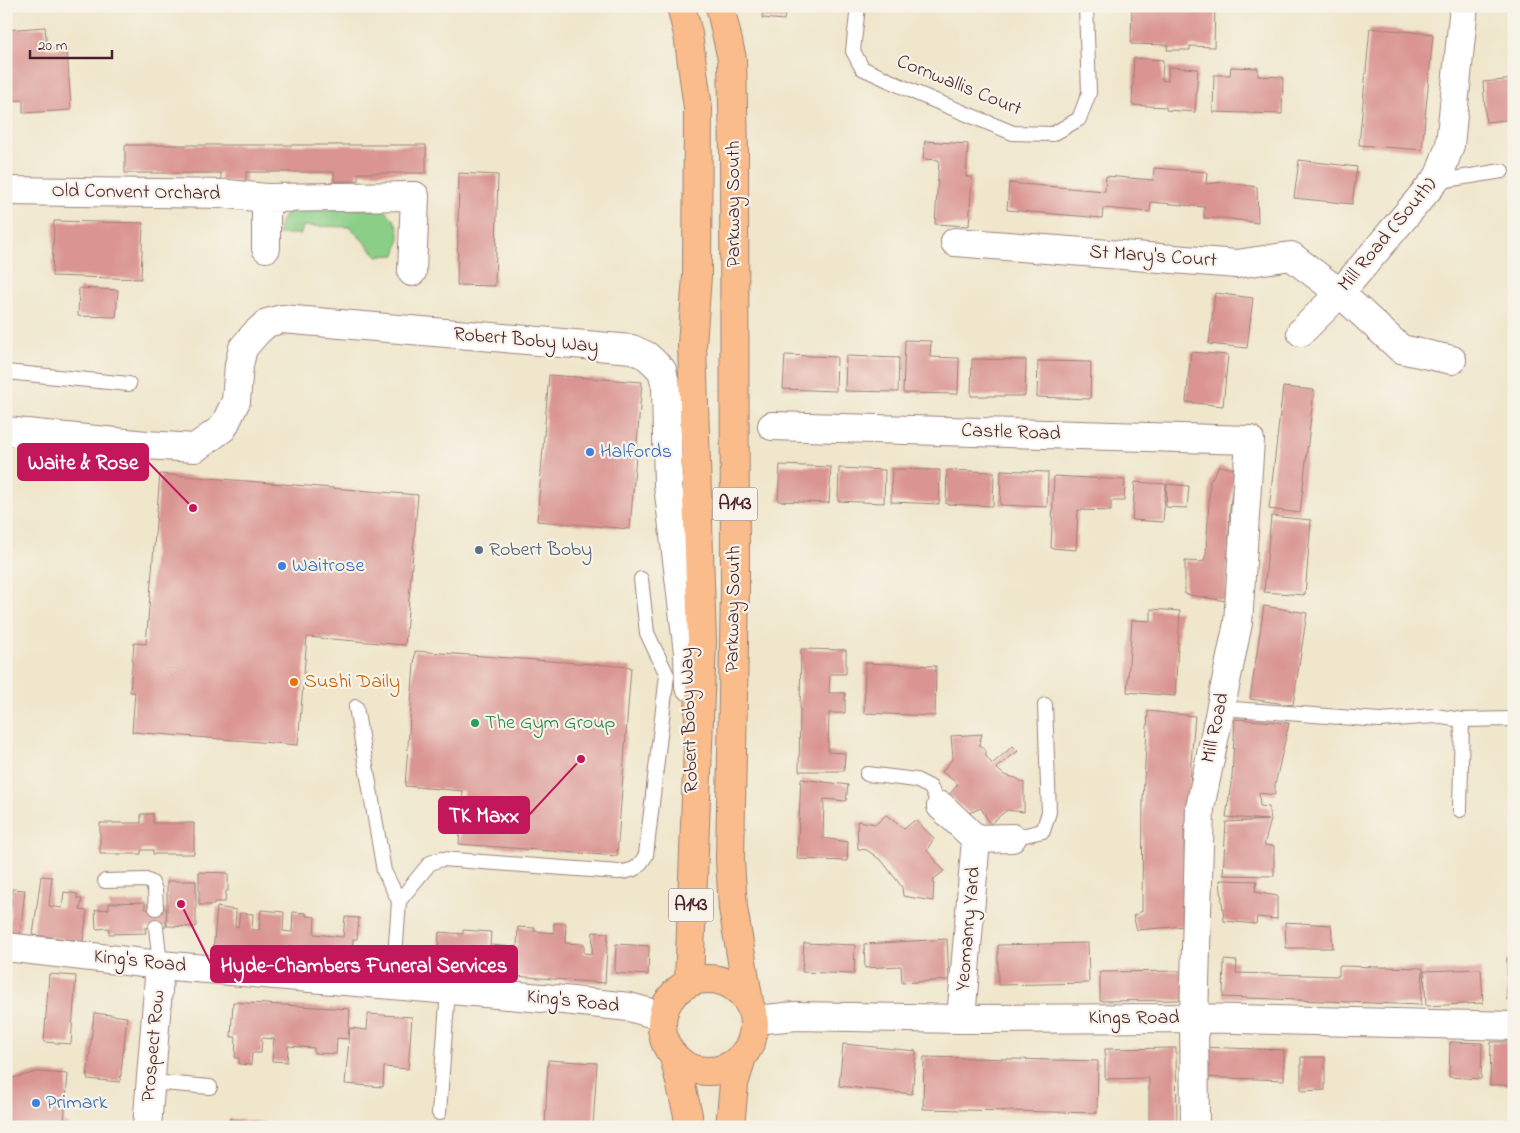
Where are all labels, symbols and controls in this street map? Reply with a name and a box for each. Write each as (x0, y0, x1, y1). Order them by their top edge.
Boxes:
scale bar (30, 28, 112, 60)
text: 20 m (38, 35, 68, 57)
street label: Cornwallis Court (892, 48, 1026, 124)
street label: Parkway South (720, 140, 749, 268)
street label: Mill Road (South) (1332, 172, 1445, 298)
street label: Old Convent Orchard (51, 177, 221, 209)
street label: St Mary's Court (1088, 238, 1218, 276)
street label: Robert Boby Way (452, 320, 600, 362)
street label: Castle Road (961, 417, 1061, 449)
place label: Halfords (600, 438, 672, 467)
callout: Waite & Rose (18, 444, 148, 480)
marker: Halfords (584, 446, 596, 458)
text: Waite & Rose (28, 449, 139, 479)
road number: A143 (712, 488, 758, 520)
place label: Robert Boby (489, 536, 592, 565)
marker: Robert Boby (473, 544, 485, 556)
street label: Parkway South (718, 545, 750, 673)
place label: Waitrose (292, 552, 364, 581)
marker: Waitrose (276, 560, 288, 572)
street label: Robert Boby Way (673, 647, 707, 793)
place label: Sushi Daily (304, 668, 400, 697)
marker: Sushi Daily (288, 676, 300, 688)
street label: Mill Road (1194, 690, 1238, 766)
place label: The Gym Group (485, 709, 616, 738)
marker: The Gym Group (469, 717, 481, 729)
callout: TK Maxx (439, 797, 529, 833)
text: TK Maxx (449, 802, 519, 832)
street label: Yeomanry Yard (949, 866, 989, 992)
road number: A143 (668, 888, 714, 922)
street label: King's Road (92, 943, 188, 982)
callout: Hyde-Chambers Funeral Services (211, 946, 517, 982)
text: Hyde-Chambers Funeral Services (221, 952, 508, 984)
street label: King's Road (525, 983, 621, 1022)
street label: Prospect Row (135, 989, 173, 1103)
street label: Kings Road (1089, 1004, 1179, 1034)
place label: Primark (46, 1089, 108, 1118)
marker: Primark (30, 1097, 42, 1109)

